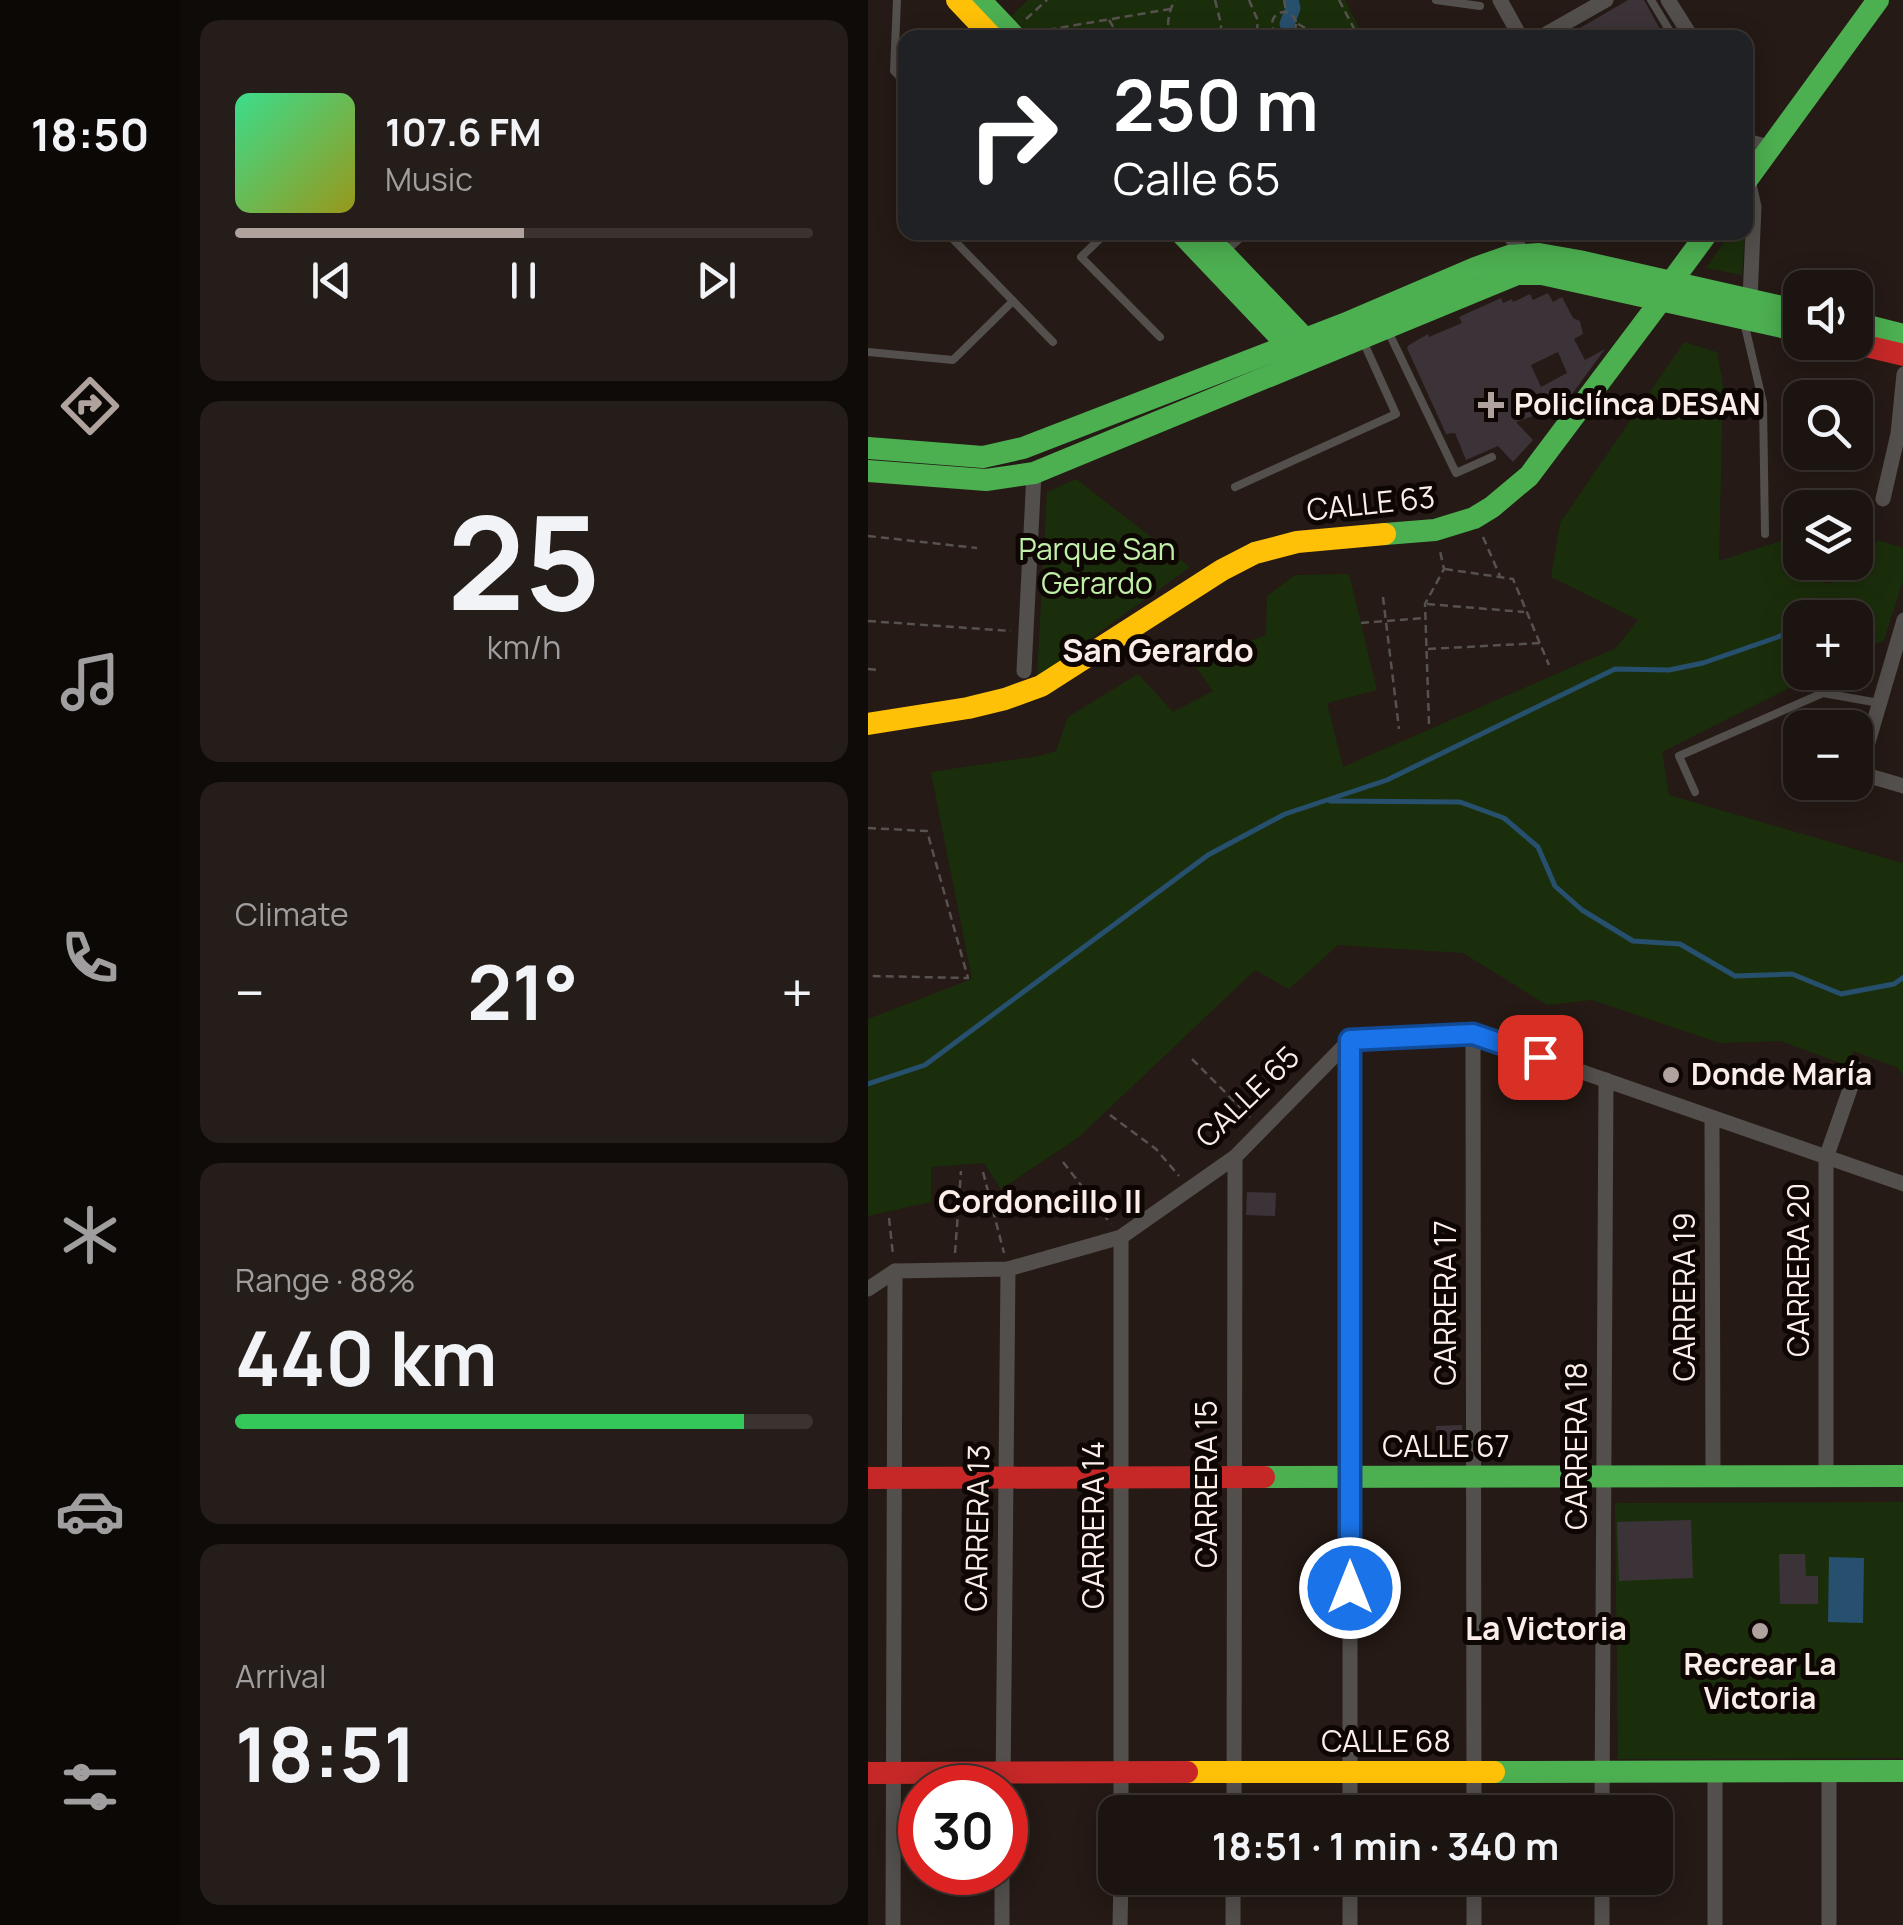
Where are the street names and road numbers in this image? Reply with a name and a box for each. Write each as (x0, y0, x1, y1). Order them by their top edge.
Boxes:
street label: CALLE 63 (1305, 475, 1437, 530)
street label: CALLE 65 (1186, 1036, 1308, 1156)
street label: CARRERA 20 (1777, 1183, 1818, 1357)
street label: CARRERA 19 (1663, 1212, 1704, 1382)
street label: CARRERA 17 (1424, 1220, 1465, 1386)
street label: CARRERA 18 (1555, 1362, 1596, 1530)
street label: CARRERA 15 (1185, 1400, 1226, 1568)
street label: CALLE 67 (1382, 1425, 1510, 1466)
street label: CARRERA 14 (1072, 1441, 1113, 1609)
street label: CARRERA 13 (955, 1444, 998, 1612)
street label: CALLE 68 (1321, 1720, 1451, 1761)

